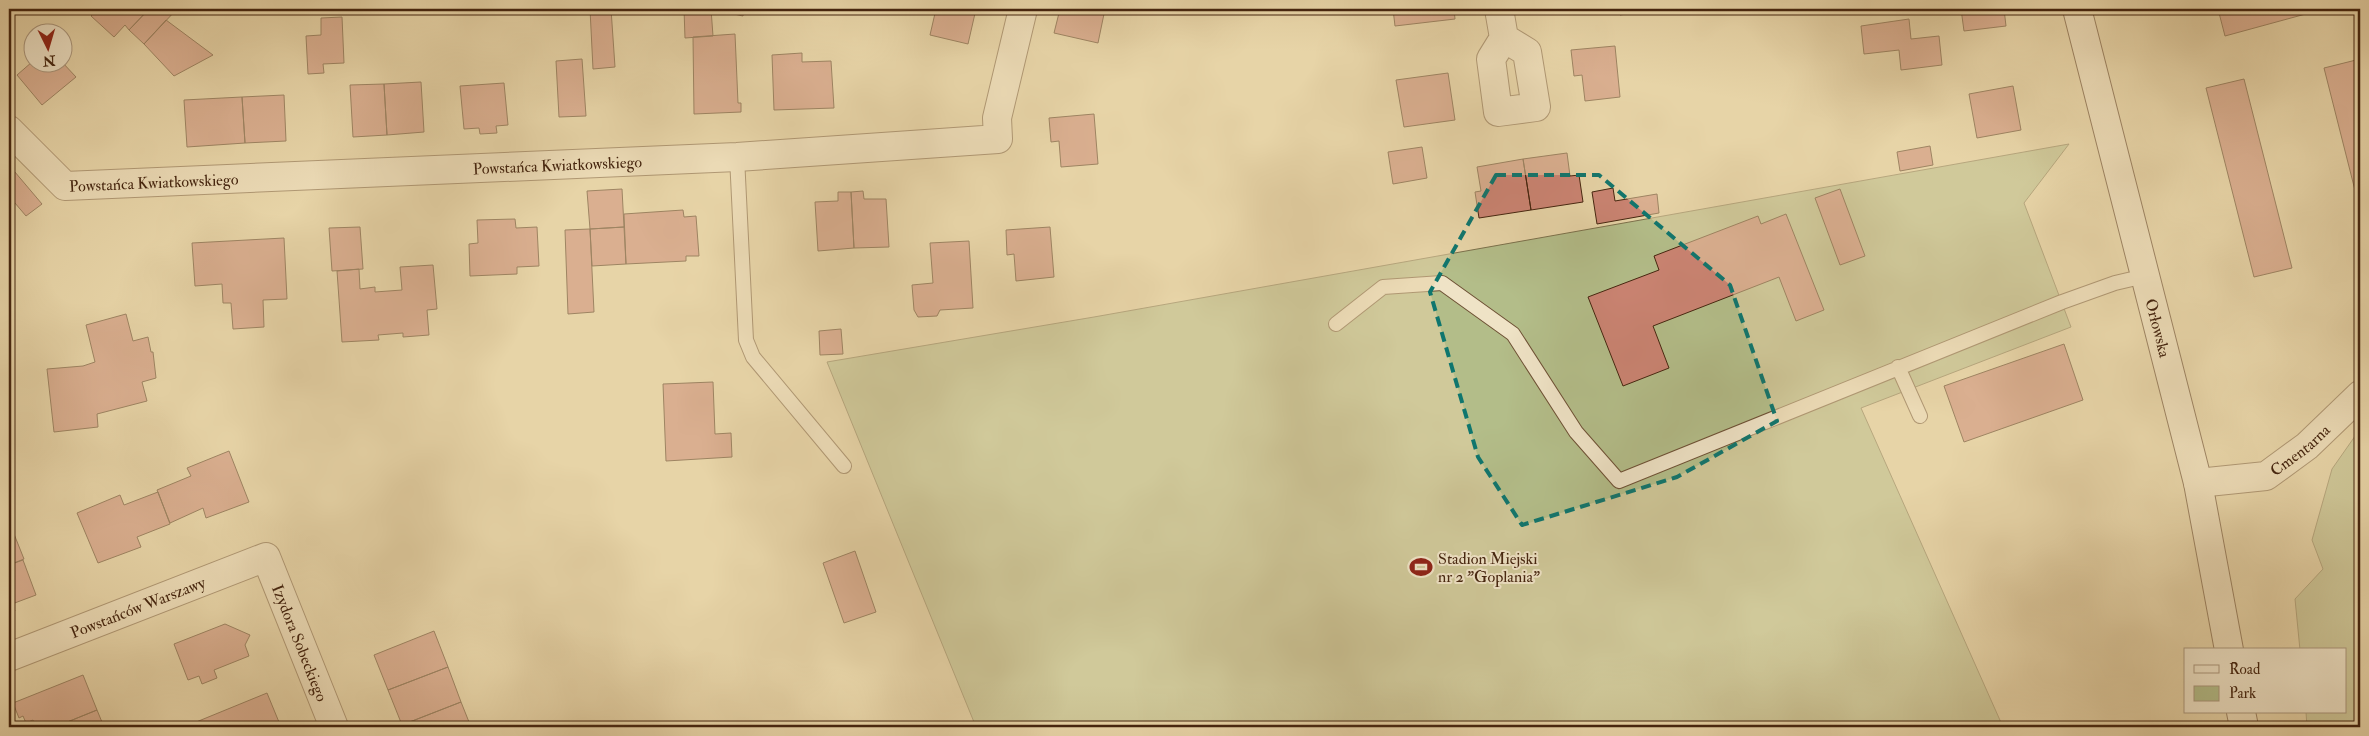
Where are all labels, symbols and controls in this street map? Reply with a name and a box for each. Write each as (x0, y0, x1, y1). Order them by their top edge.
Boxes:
north arrow (22, 22, 72, 72)
text: N (42, 51, 57, 70)
street label: Powstańca Kwiatkowskiego (472, 152, 643, 179)
street label: Powstańca Kwiatkowskiego (69, 170, 239, 197)
street label: Orłowska (2140, 296, 2175, 360)
street label: Cmentarna (2266, 420, 2335, 481)
place label: Stadion Miejski nr 2 "Goplania" (1438, 549, 1540, 588)
sports icon: Stadion Miejski nr 2 "Goplania" (1408, 554, 1434, 580)
street label: Powstańców Warszawy (68, 572, 209, 643)
street label: Izydora Sobeckiego (267, 582, 332, 705)
legend (2184, 648, 2346, 714)
text: Road (2229, 660, 2261, 679)
text: Park (2229, 684, 2256, 703)

